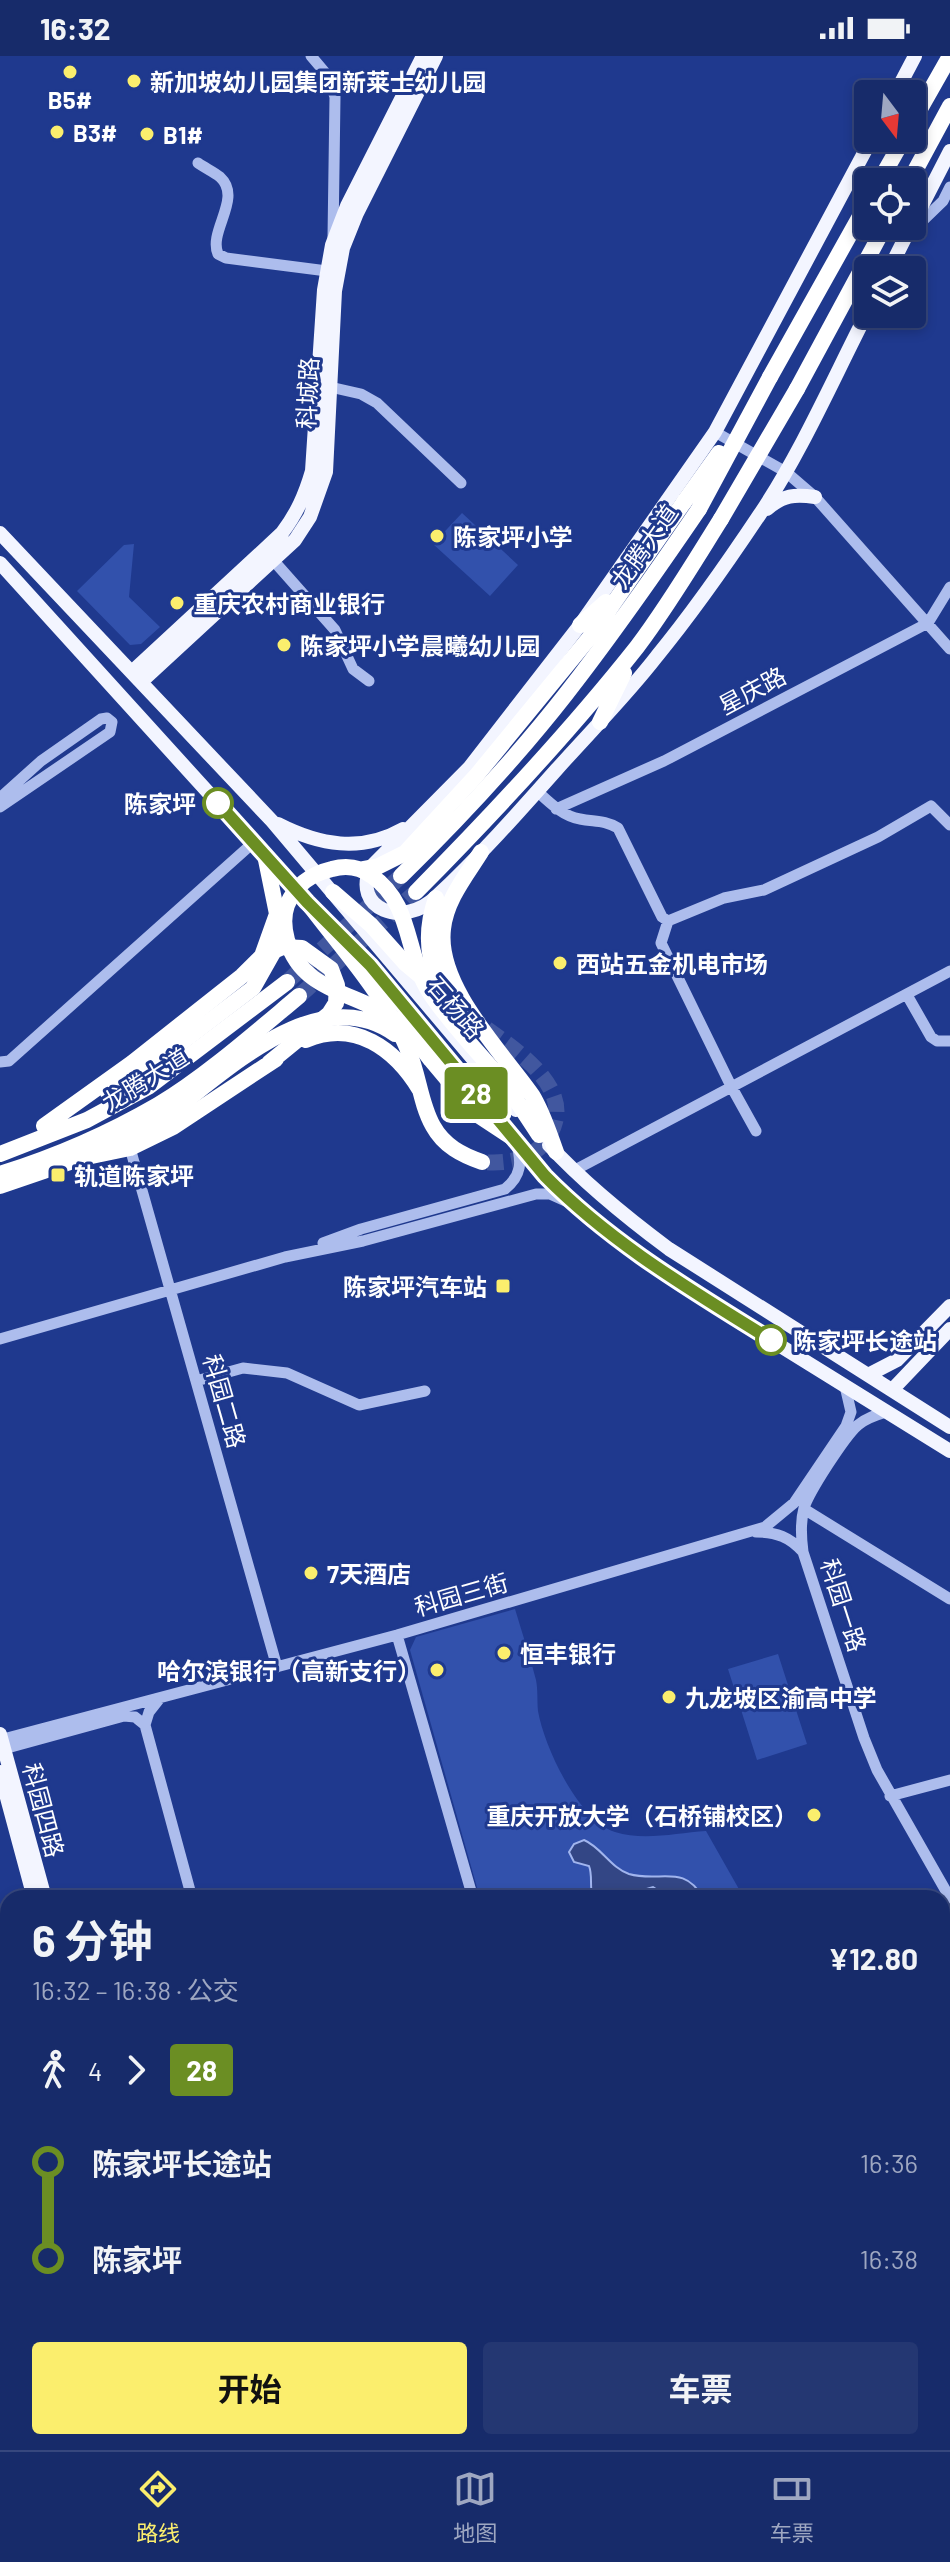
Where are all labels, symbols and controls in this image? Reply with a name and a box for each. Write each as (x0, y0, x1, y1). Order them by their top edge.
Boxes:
text: 16:32 (40, 10, 111, 46)
marker: B5# (61, 63, 79, 81)
place label: 新加坡幼儿园集团新莱士幼儿园 (150, 67, 486, 96)
marker: 新加坡幼儿园集团新莱士幼儿园 (125, 72, 143, 90)
north arrow (854, 80, 926, 152)
map controls (854, 80, 926, 328)
place label: B5# (48, 85, 92, 114)
place label: B3# (73, 118, 117, 147)
place label: B1# (163, 120, 203, 149)
marker: B3# (48, 123, 66, 141)
marker: B1# (138, 125, 156, 143)
button: locate (854, 168, 926, 240)
button: layers (854, 256, 926, 328)
street label: 科城路 (291, 356, 323, 430)
street label: 龙腾大道 (605, 498, 683, 594)
place label: 陈家坪小学 (453, 522, 573, 551)
marker: 陈家坪小学 (428, 527, 446, 545)
place label: 重庆农村商业银行 (193, 589, 385, 618)
marker: 重庆农村商业银行 (168, 594, 186, 612)
place label: 陈家坪小学晨曦幼儿园 (300, 631, 540, 660)
marker: 陈家坪小学晨曦幼儿园 (275, 636, 293, 654)
street label: 星庆路 (713, 660, 791, 720)
marker: 陈家坪 (203, 788, 233, 818)
place label: 陈家坪 (124, 789, 196, 818)
place label: 西站五金机电市场 (576, 949, 768, 978)
marker: 西站五金机电市场 (551, 954, 569, 972)
street label: 石杨路 (421, 970, 491, 1044)
street label: 龙腾大道 (97, 1041, 193, 1117)
line badge: 28 (440, 1067, 512, 1119)
text: 28 (461, 1076, 491, 1110)
place label: 轨道陈家坪 (74, 1161, 194, 1190)
marker: 轨道陈家坪 (49, 1166, 67, 1184)
place label: 陈家坪汽车站 (343, 1272, 487, 1301)
marker: 陈家坪汽车站 (494, 1277, 512, 1295)
marker: 陈家坪长途站 (756, 1325, 786, 1355)
place label: 陈家坪长途站 (793, 1326, 937, 1355)
street label: 科园二路 (198, 1351, 252, 1451)
street label: 科园一路 (815, 1555, 873, 1655)
place label: 7天酒店 (327, 1559, 411, 1588)
marker: 7天酒店 (302, 1564, 320, 1582)
street label: 科园三街 (411, 1567, 511, 1621)
place label: 恒丰银行 (520, 1639, 616, 1668)
marker: 恒丰银行 (495, 1644, 513, 1662)
place label: 哈尔滨银行（高新支行） (157, 1656, 421, 1685)
marker: 哈尔滨银行（高新支行） (428, 1661, 446, 1679)
place label: 九龙坡区渝高中学 (685, 1683, 877, 1712)
marker: 九龙坡区渝高中学 (660, 1688, 678, 1706)
street label: 科园四路 (18, 1760, 70, 1860)
place label: 重庆开放大学（石桥铺校区） (486, 1801, 798, 1830)
marker: 重庆开放大学（石桥铺校区） (805, 1806, 823, 1824)
text: 6 分钟 (32, 1913, 152, 1966)
text: ¥12.80 (829, 1940, 918, 1976)
text: 16:32 – 16:38 · 公交 (32, 1974, 239, 2005)
icon: walk (32, 2048, 76, 2092)
icon: forward (114, 2048, 158, 2092)
text: 28 (186, 2053, 217, 2087)
text: 4 (88, 2055, 102, 2086)
text: 陈家坪长途站 (92, 2145, 272, 2181)
text: 16:36 (860, 2147, 918, 2178)
text: 陈家坪 (92, 2241, 182, 2277)
text: 16:38 (860, 2243, 918, 2274)
button: 开始 (32, 2342, 467, 2434)
button: 车票 (483, 2342, 918, 2434)
tab: 路线 (136, 2467, 180, 2547)
tab: 地图 (453, 2467, 497, 2547)
tab: 车票 (770, 2467, 814, 2547)

